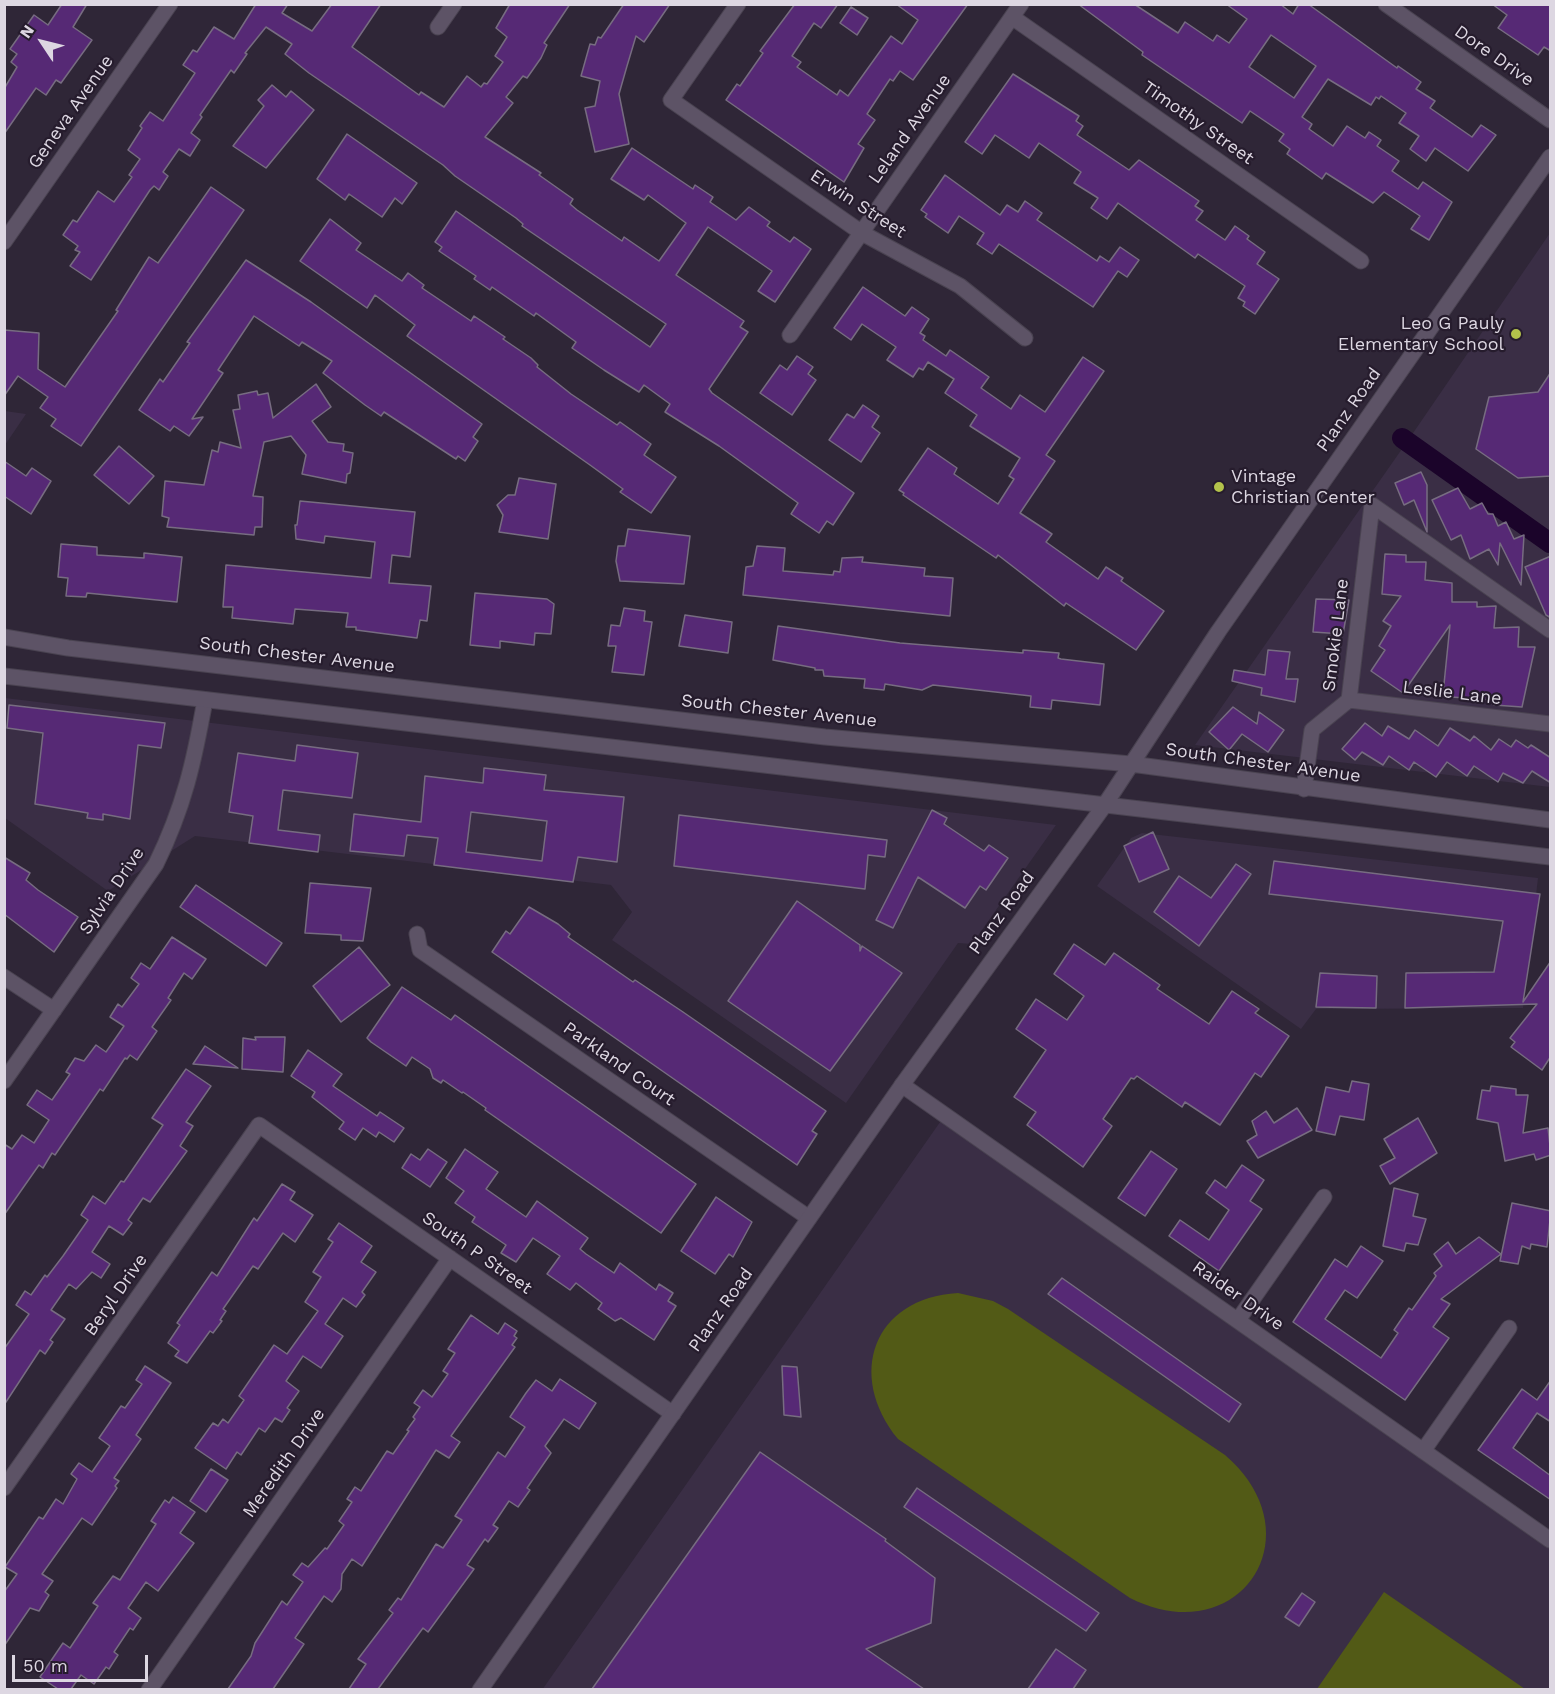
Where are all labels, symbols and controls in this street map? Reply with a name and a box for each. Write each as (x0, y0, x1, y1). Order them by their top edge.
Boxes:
north arrow (12, 12, 72, 72)
text: N (16, 21, 38, 42)
street label: Dore Drive (1450, 21, 1538, 91)
street label: Geneva Avenue (24, 51, 118, 173)
street label: Leland Avenue (864, 70, 956, 188)
street label: Timothy Street (1138, 77, 1258, 169)
street label: Erwin Street (806, 165, 910, 243)
place label: Leo G Pauly Elementary School (1338, 313, 1504, 356)
marker: Leo G Pauly Elementary School (1509, 327, 1523, 341)
street label: Planz Road (1312, 364, 1386, 456)
place label: Vintage Christian Center (1231, 466, 1375, 508)
marker: Vintage Christian Center (1212, 480, 1226, 494)
street label: Smokie Lane (1318, 577, 1354, 693)
street label: South Chester Avenue (198, 632, 396, 678)
street label: Leslie Lane (1401, 676, 1503, 710)
street label: South Chester Avenue (680, 690, 878, 732)
street label: South Chester Avenue (1164, 739, 1362, 787)
street label: Sylvia Drive (75, 843, 149, 939)
street label: Planz Road (965, 867, 1039, 959)
street label: Parkland Court (559, 1017, 679, 1111)
street label: South P Street (418, 1207, 536, 1299)
street label: Beryl Drive (80, 1250, 152, 1340)
street label: Raider Drive (1188, 1257, 1288, 1335)
street label: Planz Road (684, 1264, 758, 1356)
street label: Meredith Drive (238, 1404, 330, 1522)
scale bar (15, 1643, 152, 1681)
text: 50 m (23, 1655, 68, 1676)

